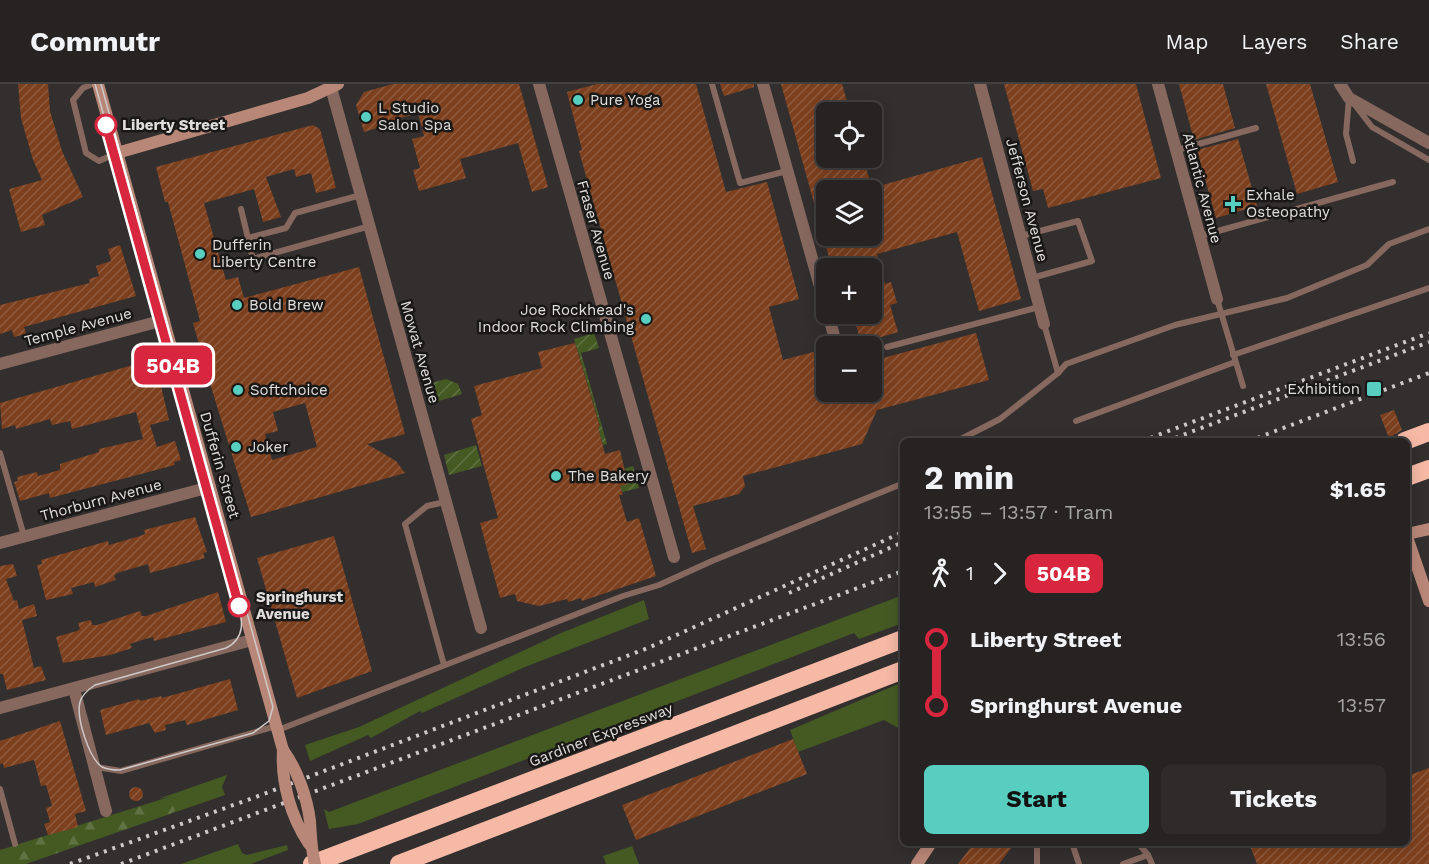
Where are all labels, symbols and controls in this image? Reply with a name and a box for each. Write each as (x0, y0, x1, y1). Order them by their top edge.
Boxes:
text: Commutr (30, 25, 160, 58)
text: Map (1165, 29, 1208, 54)
text: Layers (1241, 29, 1307, 54)
text: Share (1340, 29, 1399, 54)
place label: Pure Yoga (590, 91, 661, 109)
marker: Pure Yoga (571, 93, 585, 107)
place label: L Studio Salon Spa (378, 99, 452, 134)
map controls (816, 102, 882, 402)
button: locate (816, 102, 882, 168)
marker: L Studio Salon Spa (359, 110, 373, 124)
marker: Liberty Street (95, 114, 117, 136)
place label: Liberty Street (122, 116, 226, 134)
street label: Atlantic Avenue (1179, 131, 1225, 245)
street label: Jefferson Avenue (1002, 136, 1052, 264)
street label: Fraser Avenue (573, 178, 619, 282)
button: layers (816, 180, 882, 246)
place label: Exhale Osteopathy (1246, 186, 1330, 221)
marker: Exhale Osteopathy (1224, 195, 1242, 213)
place label: Dufferin Liberty Centre (212, 236, 316, 271)
marker: Dufferin Liberty Centre (193, 247, 207, 261)
button: + (816, 258, 882, 324)
place label: Bold Brew (249, 296, 324, 314)
marker: Bold Brew (230, 298, 244, 312)
street label: Mowat Avenue (397, 299, 443, 405)
place label: Joe Rockhead's Indoor Rock Climbing (478, 301, 634, 336)
street label: Temple Avenue (22, 304, 134, 350)
marker: Joe Rockhead's Indoor Rock Climbing (639, 312, 653, 326)
button: − (816, 336, 882, 402)
line badge: 504B (131, 346, 215, 384)
text: 504B (146, 353, 200, 378)
place label: Exhibition (1287, 380, 1360, 398)
marker: Exhibition (1365, 380, 1383, 398)
place label: Softchoice (250, 381, 328, 399)
marker: Softchoice (231, 383, 245, 397)
street label: Dufferin Street (196, 410, 244, 521)
place label: Joker (248, 438, 288, 456)
marker: Joker (229, 440, 243, 454)
text: 2 min (924, 458, 1014, 497)
place label: The Bakery (568, 467, 649, 485)
marker: The Bakery (549, 469, 563, 483)
street label: Thorburn Avenue (38, 475, 164, 525)
text: $1.65 (1330, 477, 1386, 502)
text: 13:55 – 13:57 · Tram (924, 500, 1113, 524)
icon: walk (924, 557, 957, 590)
icon: forward (983, 557, 1016, 590)
text: 1 (966, 561, 974, 585)
text: 504B (1037, 561, 1091, 586)
place label: Springhurst Avenue (256, 588, 343, 623)
marker: Springhurst Avenue (228, 595, 250, 617)
text: Liberty Street (970, 627, 1121, 652)
text: 13:56 (1337, 627, 1386, 651)
text: Springhurst Avenue (970, 693, 1182, 718)
text: 13:57 (1338, 693, 1386, 717)
street label: Gardiner Expressway (527, 699, 676, 771)
button: Start (924, 765, 1149, 834)
button: Tickets (1161, 765, 1386, 834)

